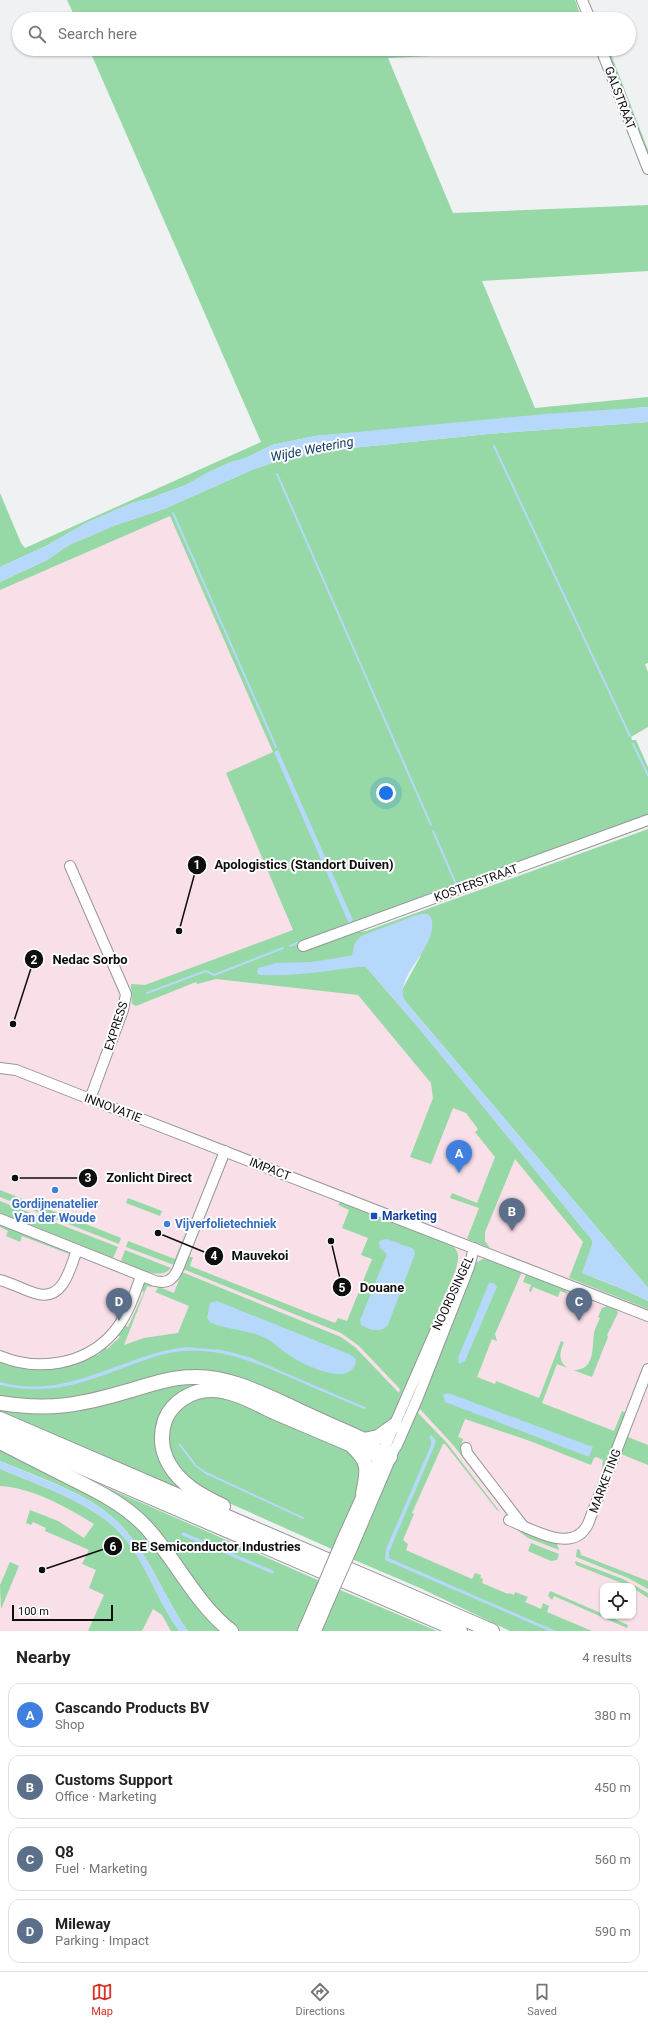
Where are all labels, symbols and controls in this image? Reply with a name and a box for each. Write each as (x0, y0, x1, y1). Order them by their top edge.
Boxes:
search box (12, 12, 636, 56)
icon: search (26, 23, 48, 45)
text: Search here (58, 25, 137, 43)
street label: GALSTRAAT (602, 65, 638, 131)
water label: Wijde Wetering (269, 434, 355, 464)
your location (376, 783, 396, 803)
callout: Apologistics (Standort Duiven) (187, 852, 402, 877)
text: Apologistics (Standort Duiven) (214, 857, 394, 872)
text: 1 (194, 858, 200, 872)
street label: KOSTERSTRAAT (432, 861, 520, 905)
callout: Nedac Sorbo (24, 947, 135, 972)
text: Nedac Sorbo (52, 952, 128, 967)
text: 2 (31, 953, 38, 967)
street label: EXPRESS (102, 1000, 130, 1052)
street label: INNOVATIE (82, 1091, 144, 1125)
pin: A (446, 1140, 472, 1173)
street label: IMPACT (247, 1155, 293, 1183)
callout: Zonlicht Direct (78, 1165, 200, 1190)
text: Zonlicht Direct (106, 1170, 192, 1185)
text: 3 (85, 1171, 92, 1185)
marker: Gordijnenatelier Van der Woude (50, 1185, 60, 1195)
place label: Gordijnenatelier Van der Woude (12, 1197, 99, 1225)
pin: B (499, 1198, 525, 1231)
place label: Marketing (382, 1209, 437, 1223)
marker: Marketing (369, 1211, 379, 1221)
place label: Vijverfolietechniek (175, 1217, 277, 1231)
marker: Vijverfolietechniek (162, 1219, 172, 1229)
callout: Mauvekoi (204, 1243, 296, 1268)
text: Mauvekoi (232, 1248, 288, 1263)
text: 4 (211, 1249, 218, 1263)
street label: NOORDSINGEL (430, 1253, 477, 1333)
callout: Douane (332, 1275, 412, 1300)
text: Douane (360, 1280, 404, 1295)
text: 5 (339, 1281, 346, 1295)
pin: D (106, 1288, 132, 1321)
pin: C (566, 1288, 592, 1321)
street label: MARKETING (586, 1447, 624, 1515)
callout: BE Semiconductor Industries (103, 1534, 309, 1559)
text: BE Semiconductor Industries (131, 1539, 301, 1554)
text: 6 (110, 1540, 117, 1554)
map controls (600, 1583, 636, 1619)
button: locate (600, 1583, 636, 1619)
scale bar (12, 1603, 113, 1622)
text: 100 m (18, 1605, 49, 1618)
text: Nearby (16, 1647, 71, 1667)
text: 4 results (582, 1650, 632, 1665)
text: Cascando Products BV (55, 1699, 209, 1717)
text: A (26, 1708, 34, 1723)
text: 380 m (594, 1708, 631, 1723)
text: Shop (55, 1717, 85, 1732)
text: Customs Support (55, 1771, 173, 1789)
text: B (26, 1780, 34, 1795)
text: 450 m (594, 1780, 631, 1795)
text: Office · Marketing (55, 1789, 157, 1804)
text: Q8 (55, 1843, 74, 1861)
text: C (26, 1852, 34, 1867)
text: 560 m (594, 1852, 631, 1867)
text: Fuel · Marketing (55, 1861, 147, 1876)
text: Mileway (55, 1915, 111, 1933)
text: D (26, 1924, 34, 1939)
text: 590 m (594, 1924, 631, 1939)
text: Parking · Impact (55, 1933, 149, 1948)
tab: Map (91, 1981, 113, 2018)
tab: Directions (295, 1981, 345, 2018)
tab: Saved (527, 1981, 557, 2018)

